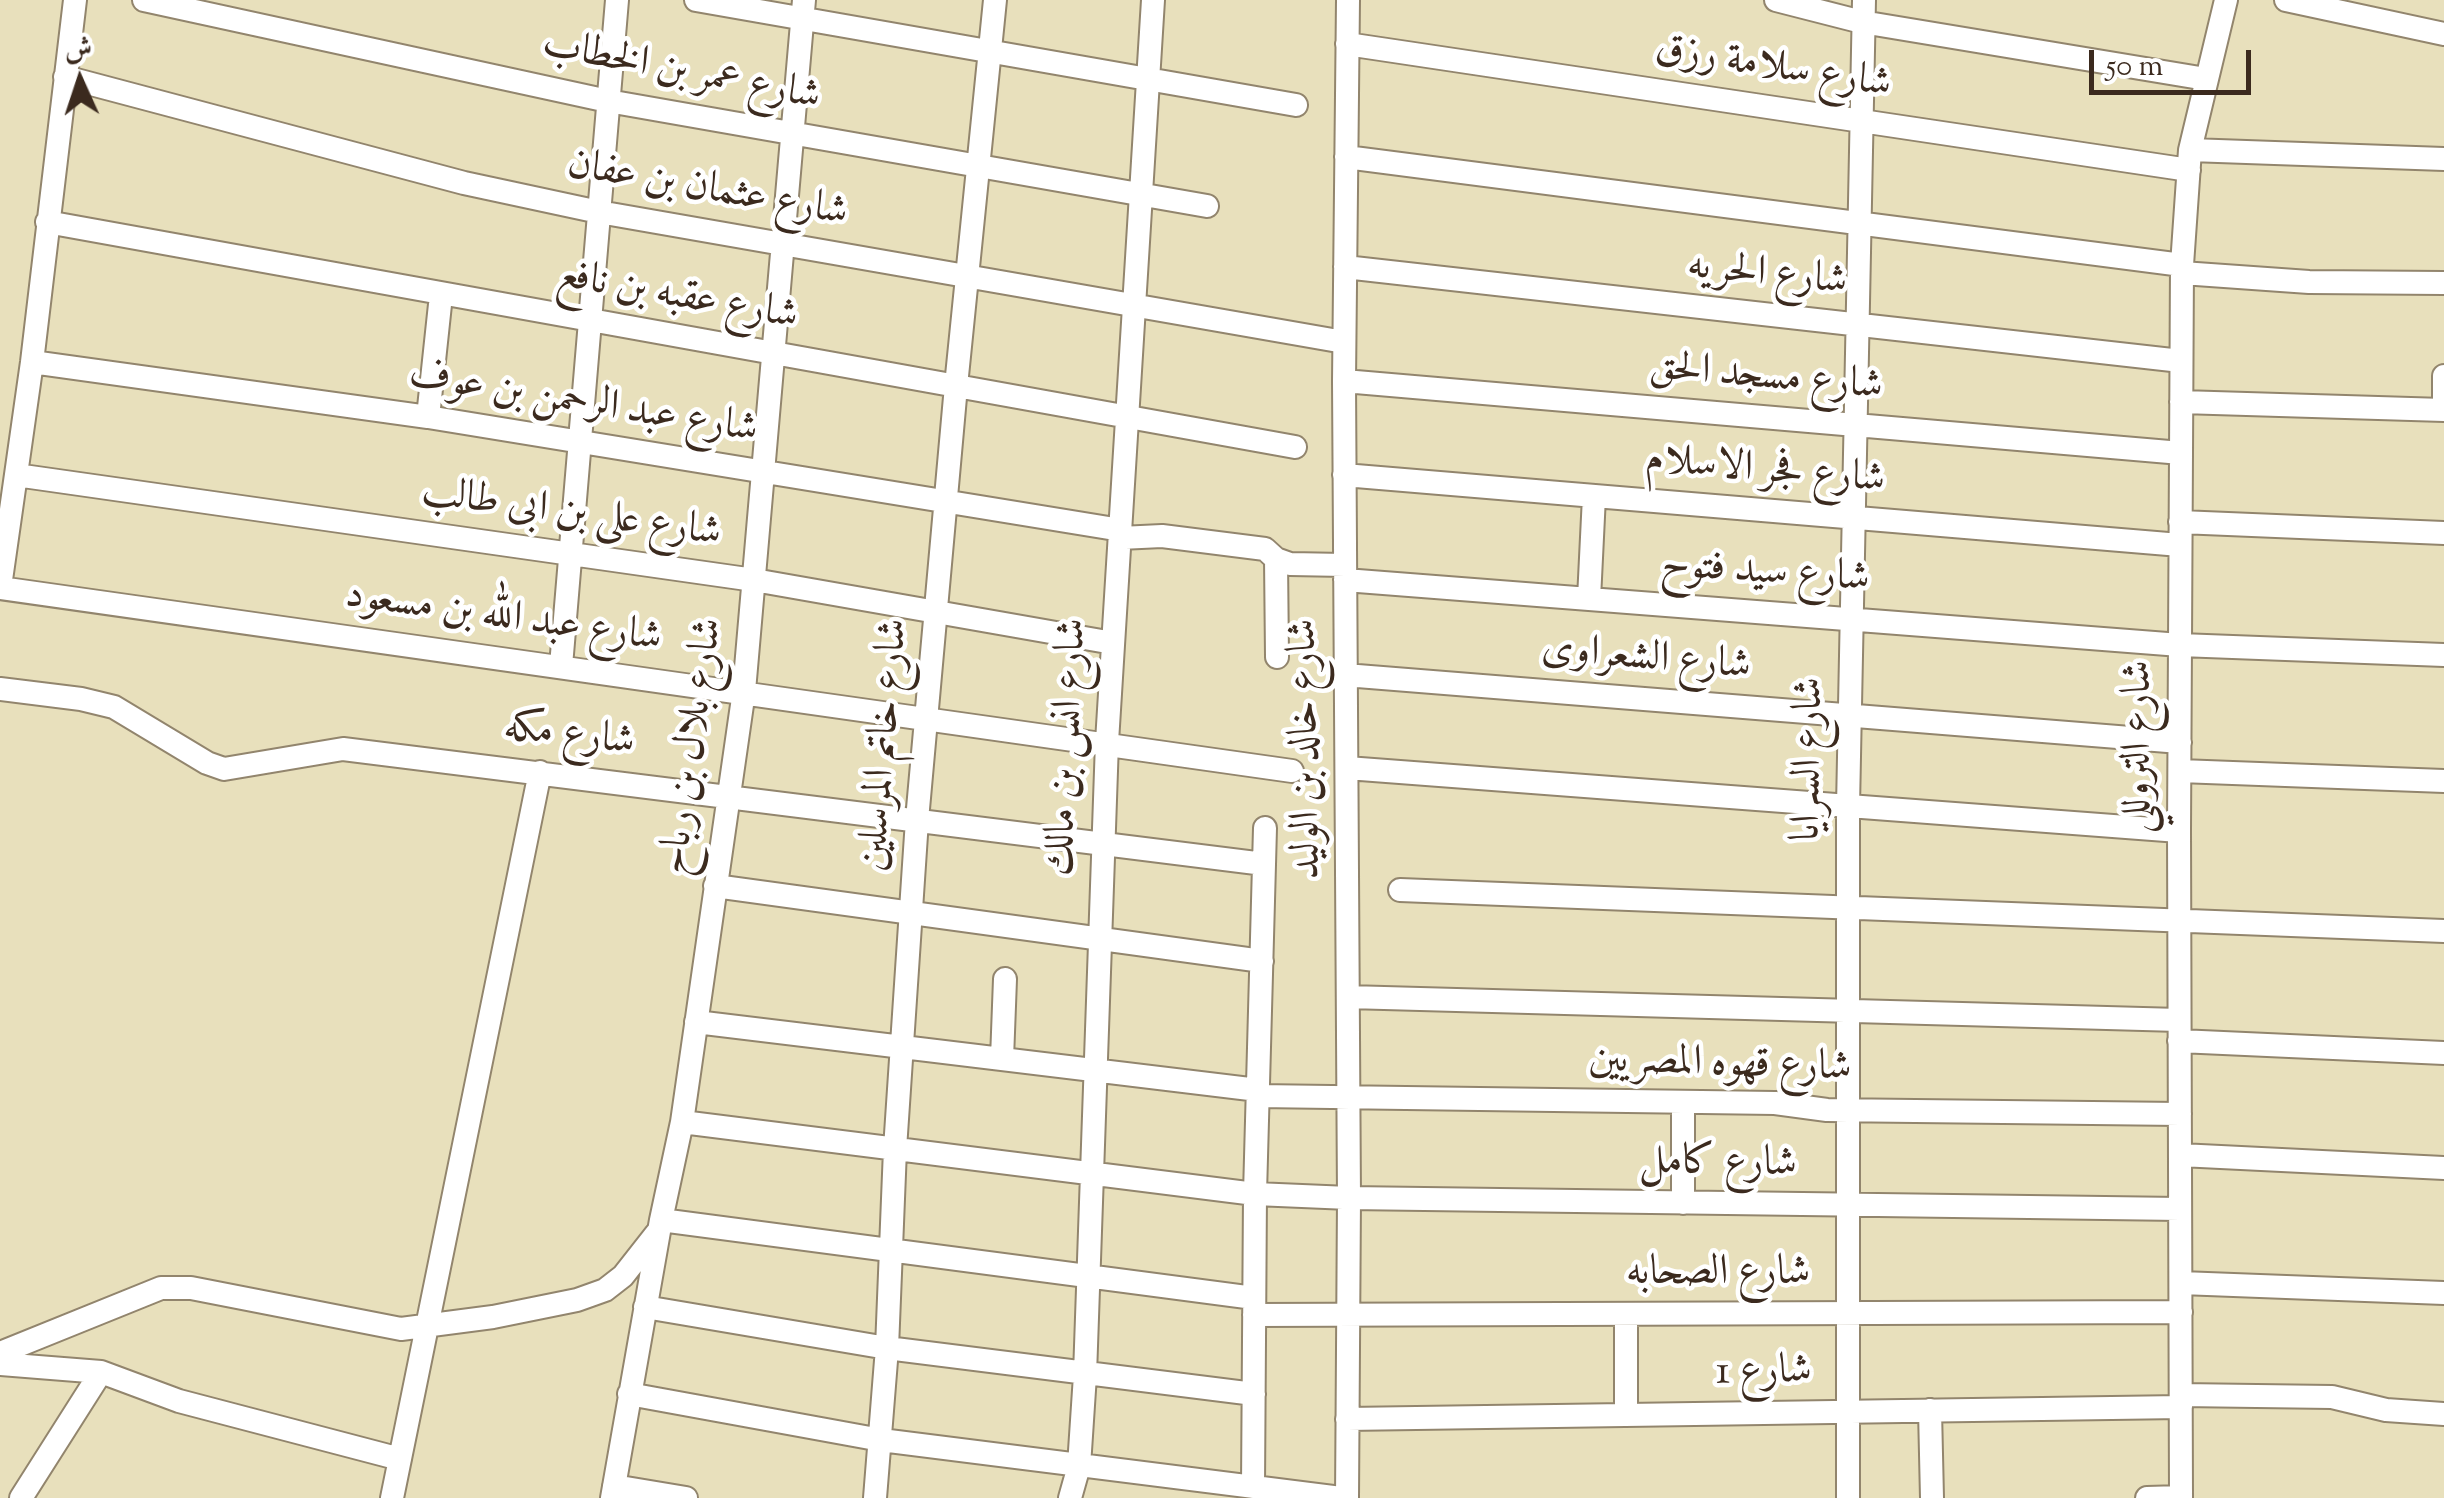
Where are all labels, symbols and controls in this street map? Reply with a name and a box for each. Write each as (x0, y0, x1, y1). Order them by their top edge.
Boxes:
street label: شارع عمر بن الخطاب (538, 22, 824, 126)
street label: شارع سلامة رزق (1651, 26, 1895, 114)
text: ش (64, 29, 93, 71)
north arrow (30, 30, 130, 130)
scale bar (2094, 30, 2256, 92)
text: 50 m (2106, 46, 2163, 89)
street label: شارع عثمان بن عفان (563, 143, 851, 241)
street label: شارع الحريه (1684, 244, 1850, 310)
street label: شارع عقبه بن نافع (553, 253, 801, 345)
street label: شارع مسجد الحق (1647, 345, 1885, 415)
street label: شارع عبد الرحمن بن عوف (405, 354, 761, 458)
street label: شارع فجر الاسلام (1643, 437, 1887, 509)
street label: شارع على بن ابى طالب (418, 470, 724, 562)
street label: شارع سيد فتوح (1659, 543, 1871, 607)
street label: شارع عبد الله بن مسعود (341, 573, 665, 667)
street label: شارع بلال بن رباح (652, 615, 738, 879)
street label: شارع خاتم المرسلين (851, 617, 923, 873)
street label: شارع انس بن مالك (1038, 617, 1102, 877)
street label: شارع خالد بن الوليد (1282, 618, 1336, 880)
street label: شارع الشعراوى (1539, 627, 1753, 695)
street label: شارع التروللي (2117, 660, 2167, 834)
street label: شارع السرايا (1785, 676, 1839, 842)
street label: شارع مكه (501, 705, 637, 771)
street label: شارع قهوه المصريين (1588, 1037, 1852, 1097)
street label: شارع كامل (1639, 1139, 1797, 1193)
street label: شارع الصحابه (1626, 1251, 1810, 1301)
street label: شارع 1 (1715, 1349, 1813, 1401)

